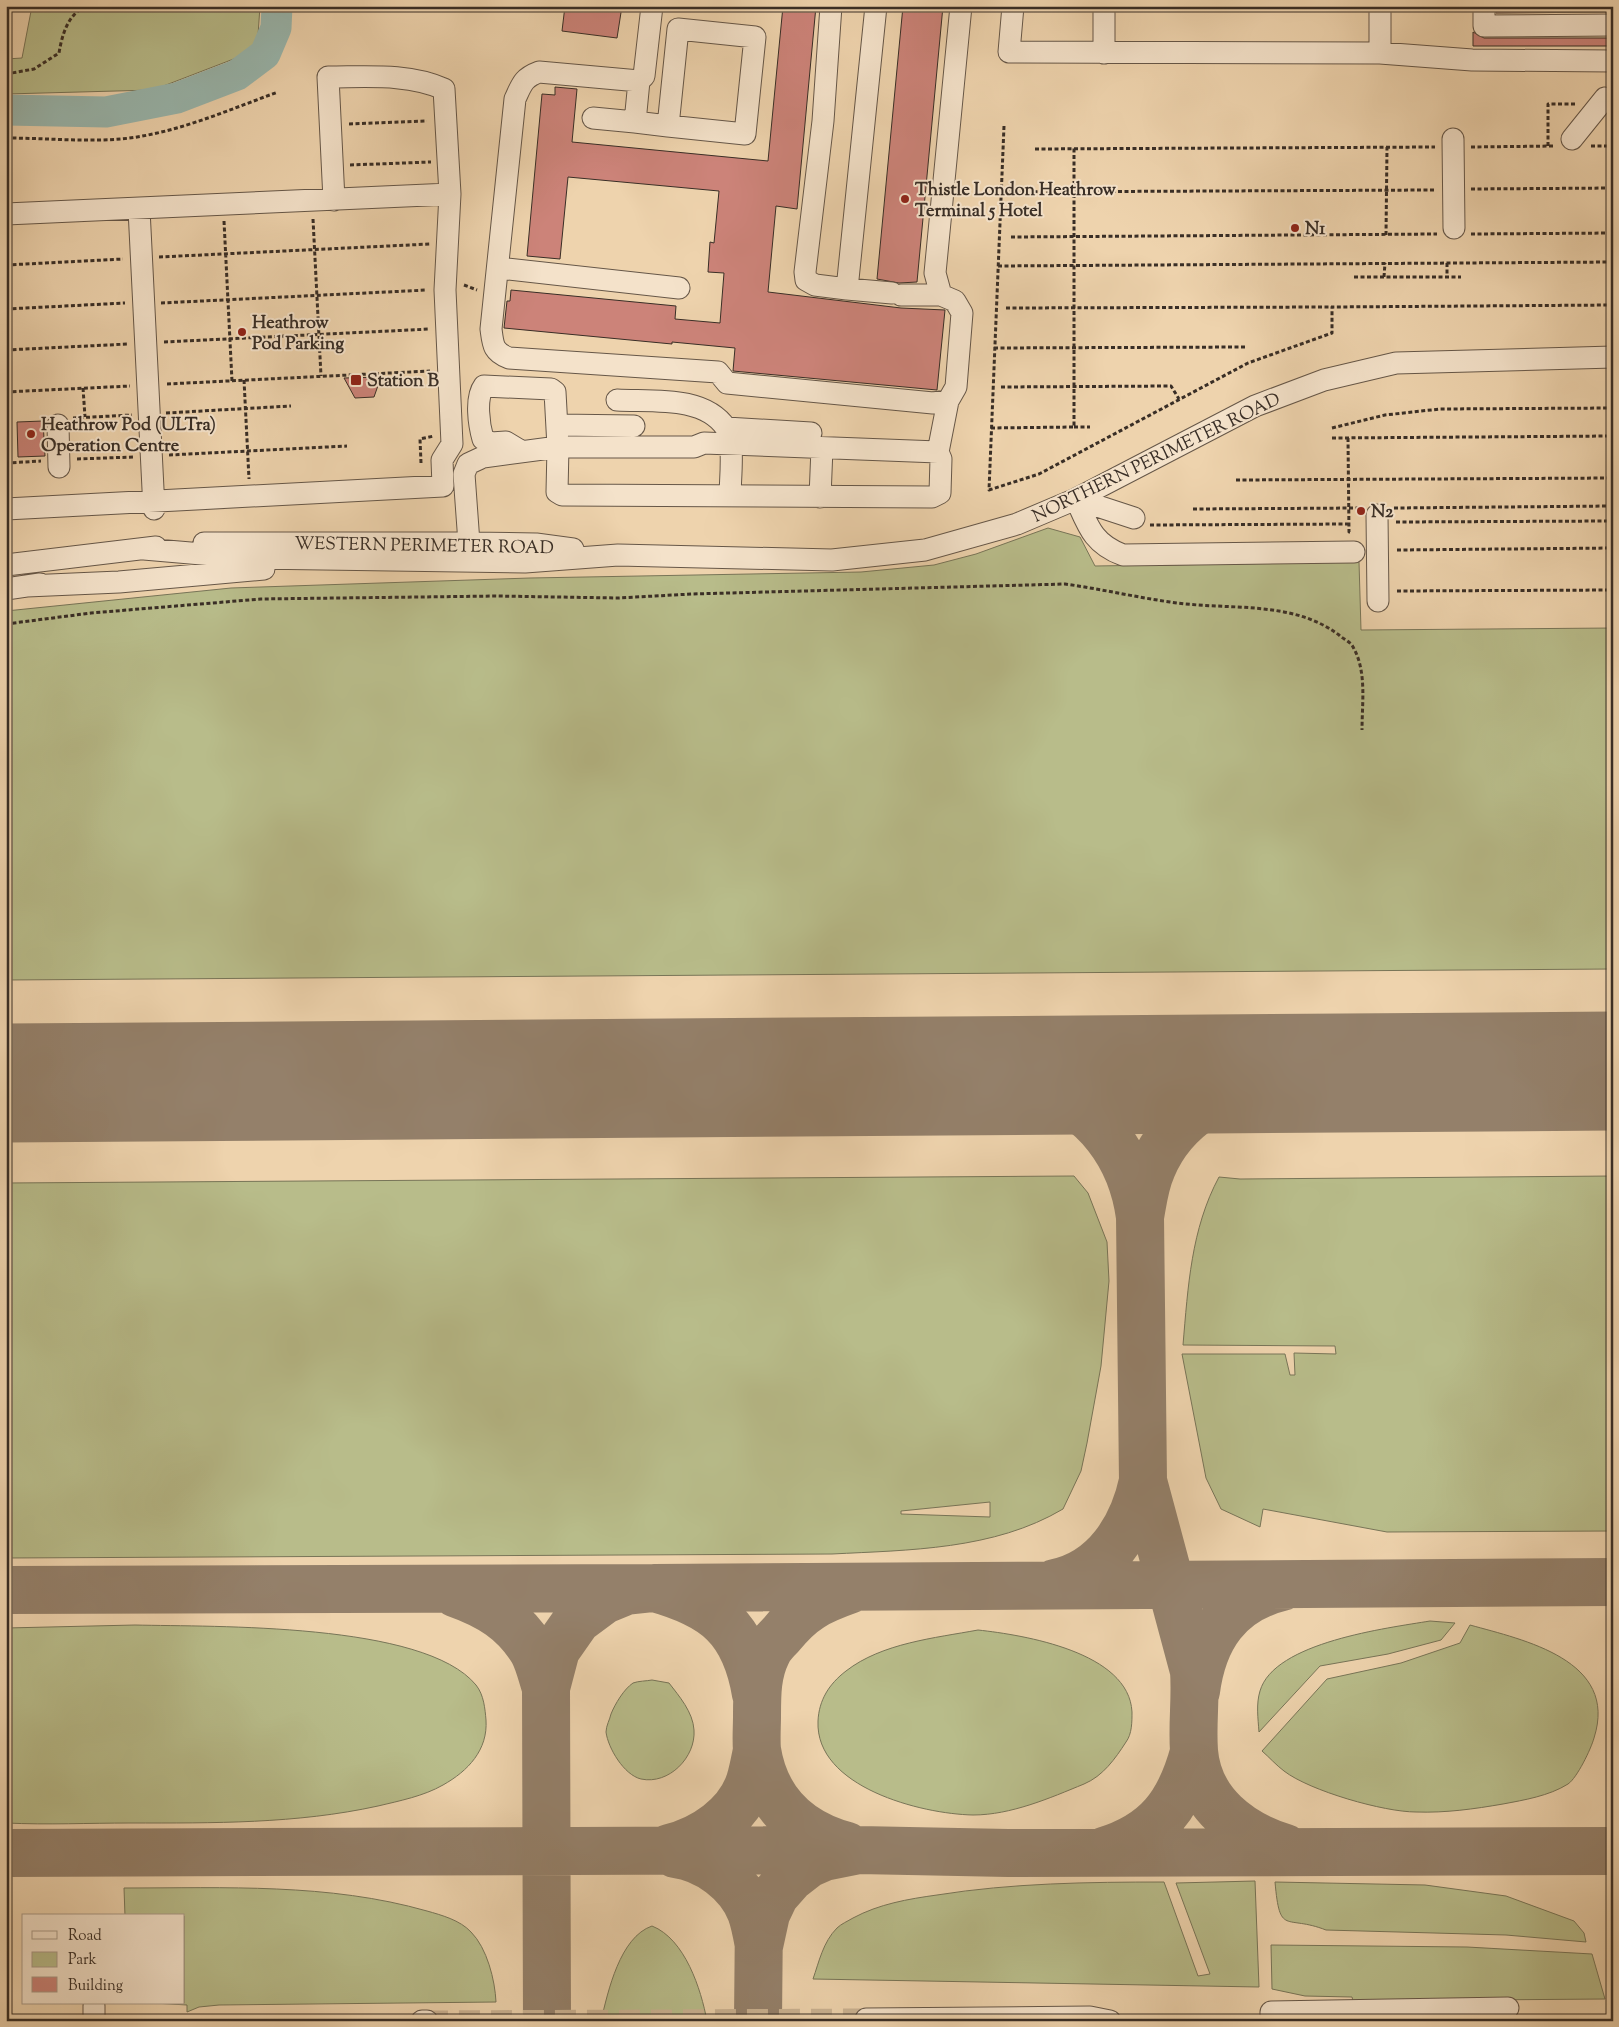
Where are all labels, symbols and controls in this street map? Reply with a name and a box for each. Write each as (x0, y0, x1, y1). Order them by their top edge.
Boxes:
place label: Thistle London Heathrow Terminal 5 Hotel (915, 178, 1116, 225)
marker: Thistle London Heathrow Terminal 5 Hotel (899, 193, 911, 205)
place label: N1 (1305, 217, 1326, 243)
marker: N1 (1289, 222, 1301, 234)
place label: Heathrow Pod Parking (252, 311, 344, 358)
marker: Heathrow Pod Parking (236, 326, 248, 338)
place label: Station B (367, 369, 439, 395)
marker: Station B (349, 373, 363, 387)
street label: NORTHERN PERIMETER ROAD (1028, 387, 1285, 530)
place label: Heathrow Pod (ULTra) Operation Centre (41, 413, 216, 460)
marker: Heathrow Pod (ULTra) Operation Centre (25, 428, 37, 440)
place label: N2 (1371, 500, 1394, 526)
marker: N2 (1355, 505, 1367, 517)
street label: WESTERN PERIMETER ROAD (294, 532, 554, 562)
legend (22, 1914, 185, 2004)
text: Road (68, 1926, 102, 1947)
text: Park (68, 1950, 97, 1971)
text: Building (68, 1976, 123, 1997)

